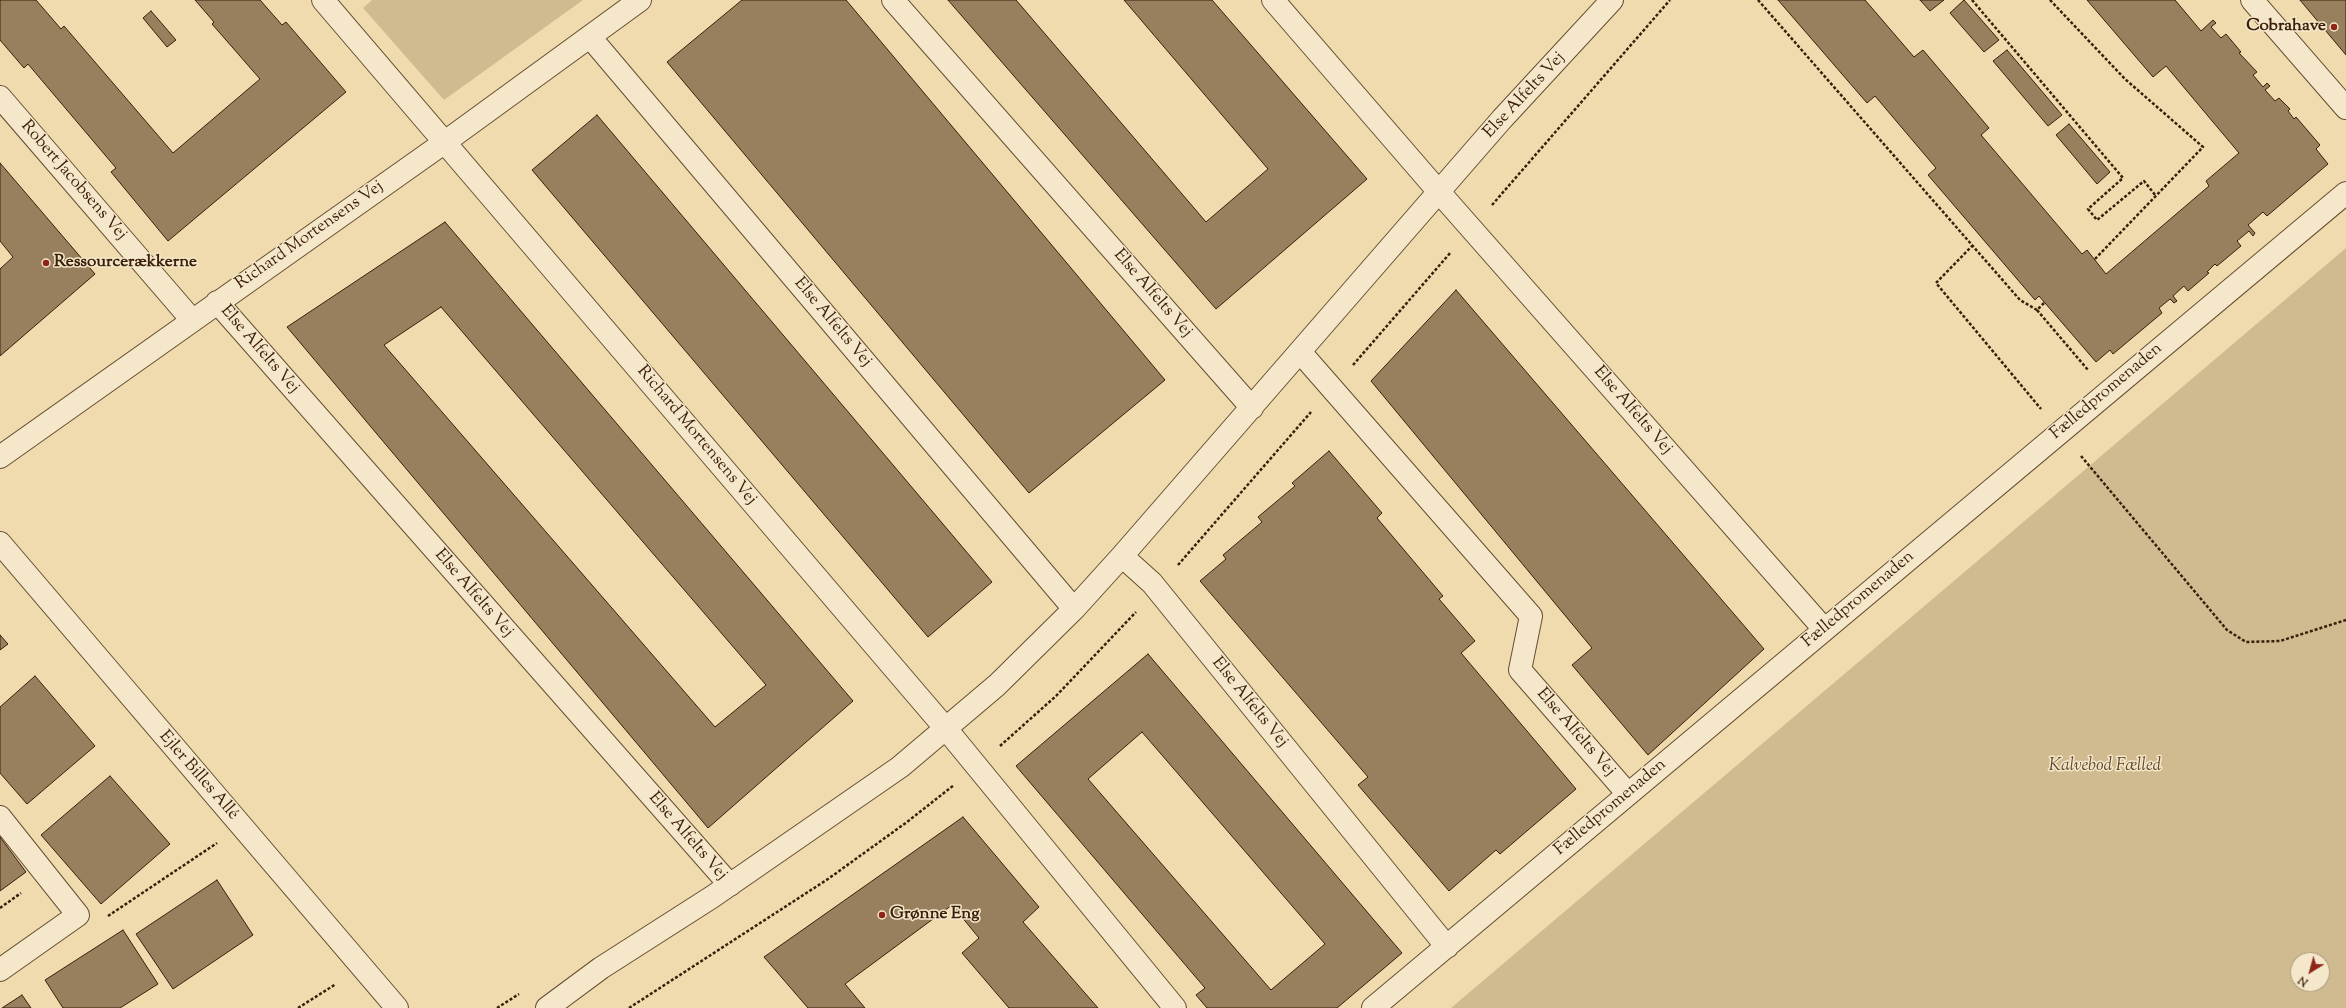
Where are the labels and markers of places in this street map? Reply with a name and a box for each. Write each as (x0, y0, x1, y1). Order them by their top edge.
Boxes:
place label: Cobrahave (2246, 17, 2326, 37)
marker: Cobrahave (2329, 22, 2339, 32)
place label: Ressourcerækkerne (54, 253, 197, 273)
marker: Ressourcerækkerne (41, 258, 51, 268)
place label: Grønne Eng (890, 905, 979, 925)
marker: Grønne Eng (877, 910, 887, 920)

